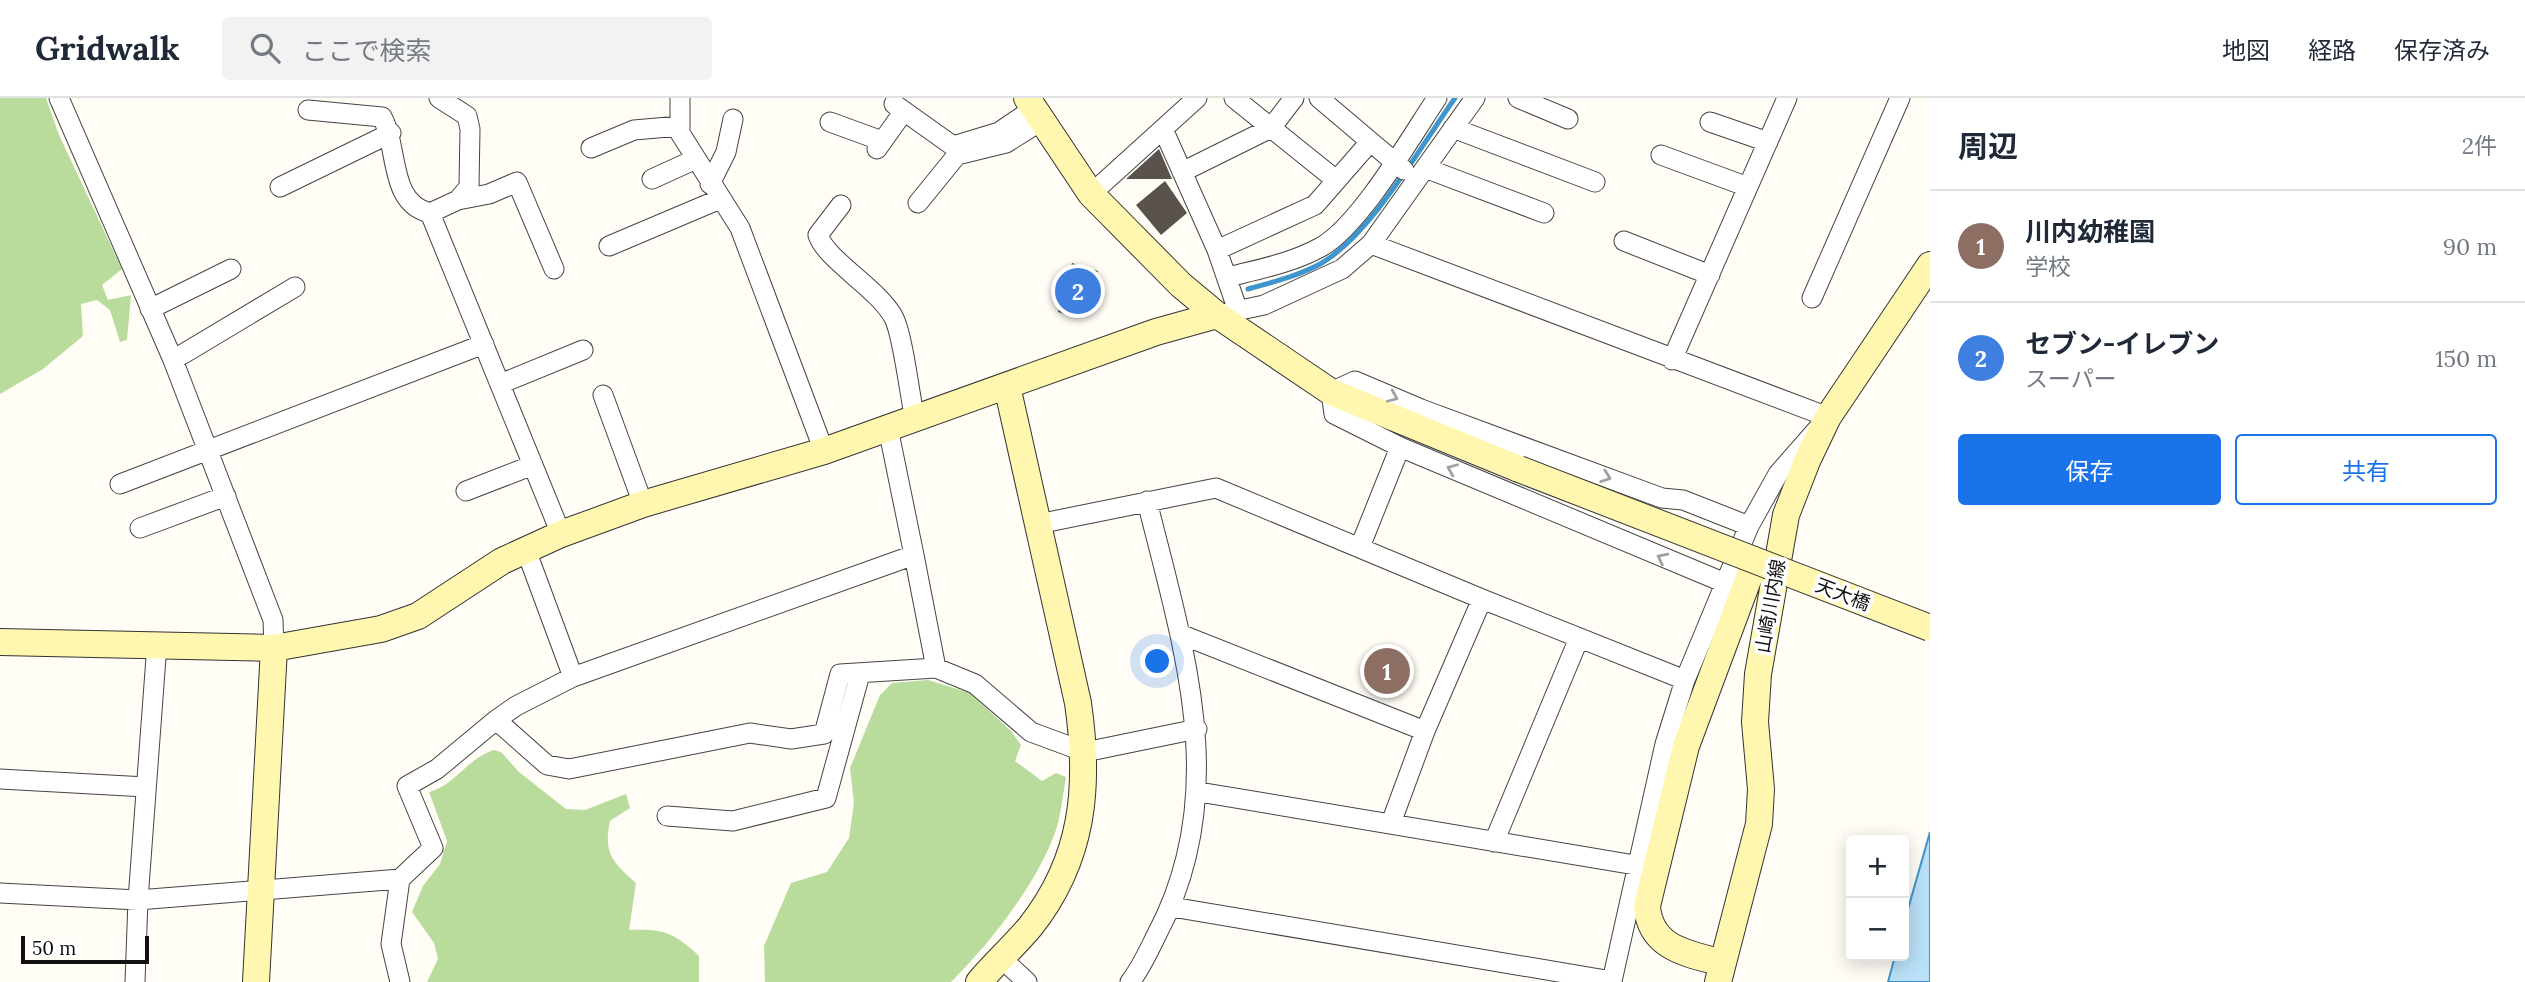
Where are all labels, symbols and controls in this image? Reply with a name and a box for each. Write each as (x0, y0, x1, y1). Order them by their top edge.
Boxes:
search box (222, 17, 712, 80)
text: Gridwalk (35, 27, 180, 69)
icon: search (246, 29, 284, 67)
text: ここで検索 (302, 34, 432, 67)
text: 地図 (2222, 35, 2270, 66)
text: 経路 (2308, 35, 2356, 66)
text: 保存済み (2394, 35, 2490, 66)
text: 周辺 (1958, 127, 2018, 165)
text: 2件 (2462, 131, 2497, 160)
text: 川内幼稚園 (2025, 215, 2155, 248)
text: 1 (1976, 232, 1986, 261)
text: 90 m (2443, 232, 2497, 261)
text: 学校 (2025, 252, 2071, 281)
pin: 2 (1055, 265, 1101, 317)
text: セブン-イレブン (2025, 327, 2219, 360)
text: 2 (1975, 344, 1987, 373)
text: 150 m (2435, 344, 2497, 373)
text: スーパー (2025, 364, 2117, 393)
one-way arrow (1387, 389, 1399, 403)
button: 保存 (1958, 434, 2221, 505)
button: 共有 (2235, 434, 2497, 505)
one-way arrow (1447, 463, 1460, 477)
one-way arrow (1600, 469, 1612, 483)
one-way arrow (1657, 552, 1669, 566)
street label: 山崎川内線 (1750, 557, 1790, 655)
street label: 天大橋 (1812, 573, 1874, 615)
your location (1140, 644, 1174, 678)
pin: 1 (1364, 645, 1410, 697)
map controls (1846, 835, 1909, 961)
button: + (1846, 835, 1909, 898)
button: − (1846, 898, 1909, 961)
scale bar (21, 933, 149, 965)
text: 50 m (32, 936, 76, 960)

